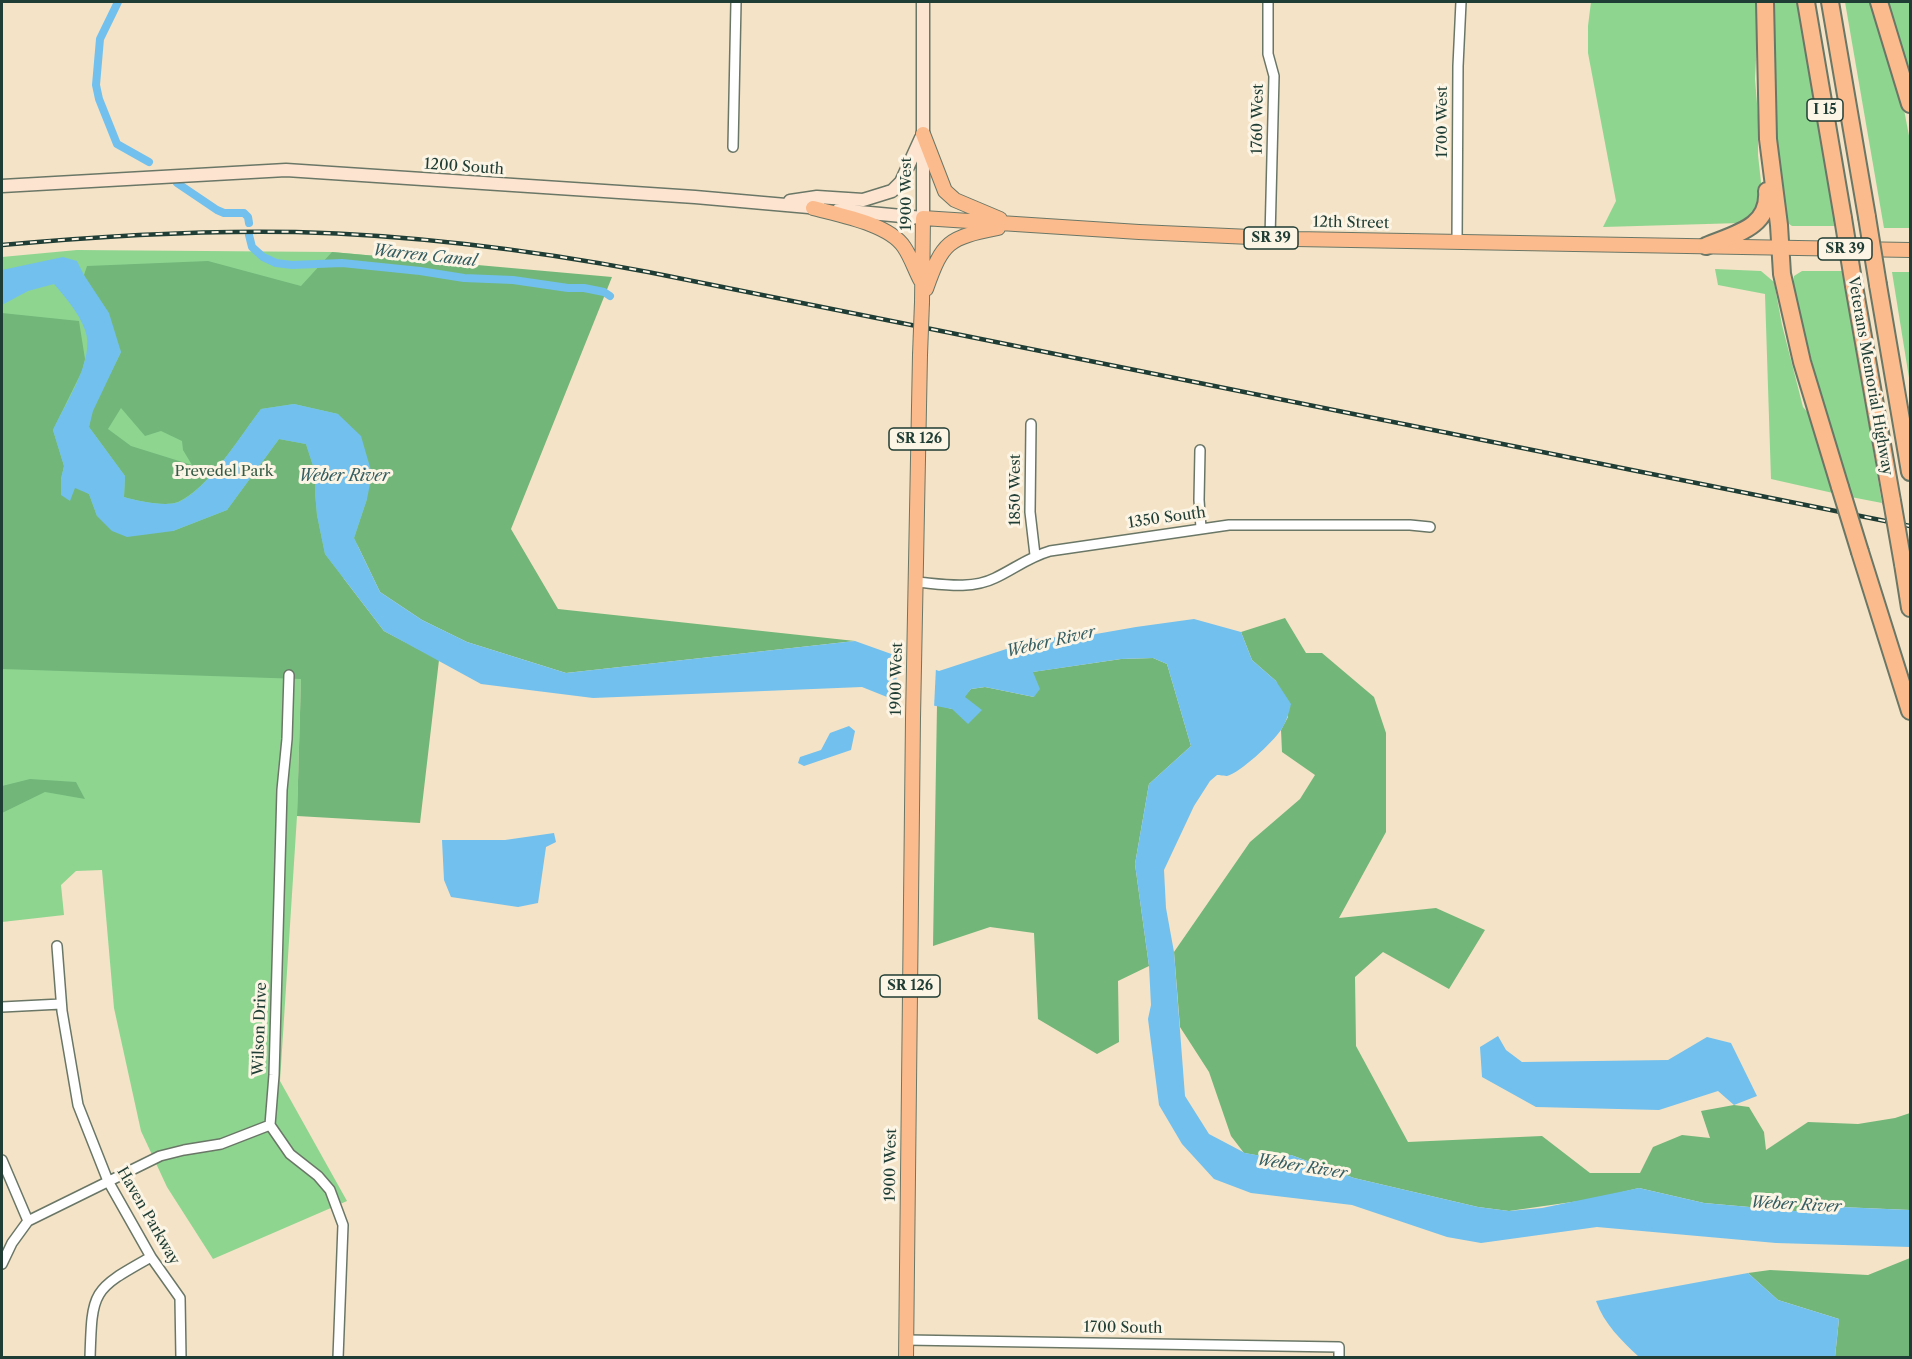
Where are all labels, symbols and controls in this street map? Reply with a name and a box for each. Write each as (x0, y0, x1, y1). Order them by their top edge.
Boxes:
street label: 1760 West (1248, 83, 1268, 155)
street label: 1700 West (1434, 86, 1452, 158)
road number: I 15 (1807, 99, 1843, 121)
street label: 1200 South (423, 155, 505, 179)
street label: 1900 West (898, 157, 916, 231)
street label: 12th Street (1313, 213, 1389, 233)
road number: SR 39 (1244, 227, 1298, 249)
road number: SR 39 (1818, 238, 1872, 260)
water label: Warren Canal (372, 241, 478, 271)
street label: Veterans Memorial Highway (1844, 275, 1896, 477)
road number: SR 126 (889, 428, 949, 450)
street label: 1850 West (1007, 454, 1025, 526)
park label: Prevedel Park (175, 463, 273, 481)
water label: Weber River (298, 466, 390, 486)
street label: 1350 South (1127, 504, 1207, 532)
water label: Weber River (1004, 622, 1098, 662)
street label: 1900 West (887, 642, 907, 716)
road number: SR 126 (880, 975, 940, 997)
street label: Wilson Drive (249, 982, 271, 1076)
street label: 1900 West (881, 1128, 901, 1202)
water label: Weber River (1255, 1150, 1349, 1184)
street label: Haven Parkway (113, 1164, 183, 1268)
water label: Weber River (1750, 1193, 1842, 1217)
street label: 1700 South (1083, 1318, 1163, 1338)

